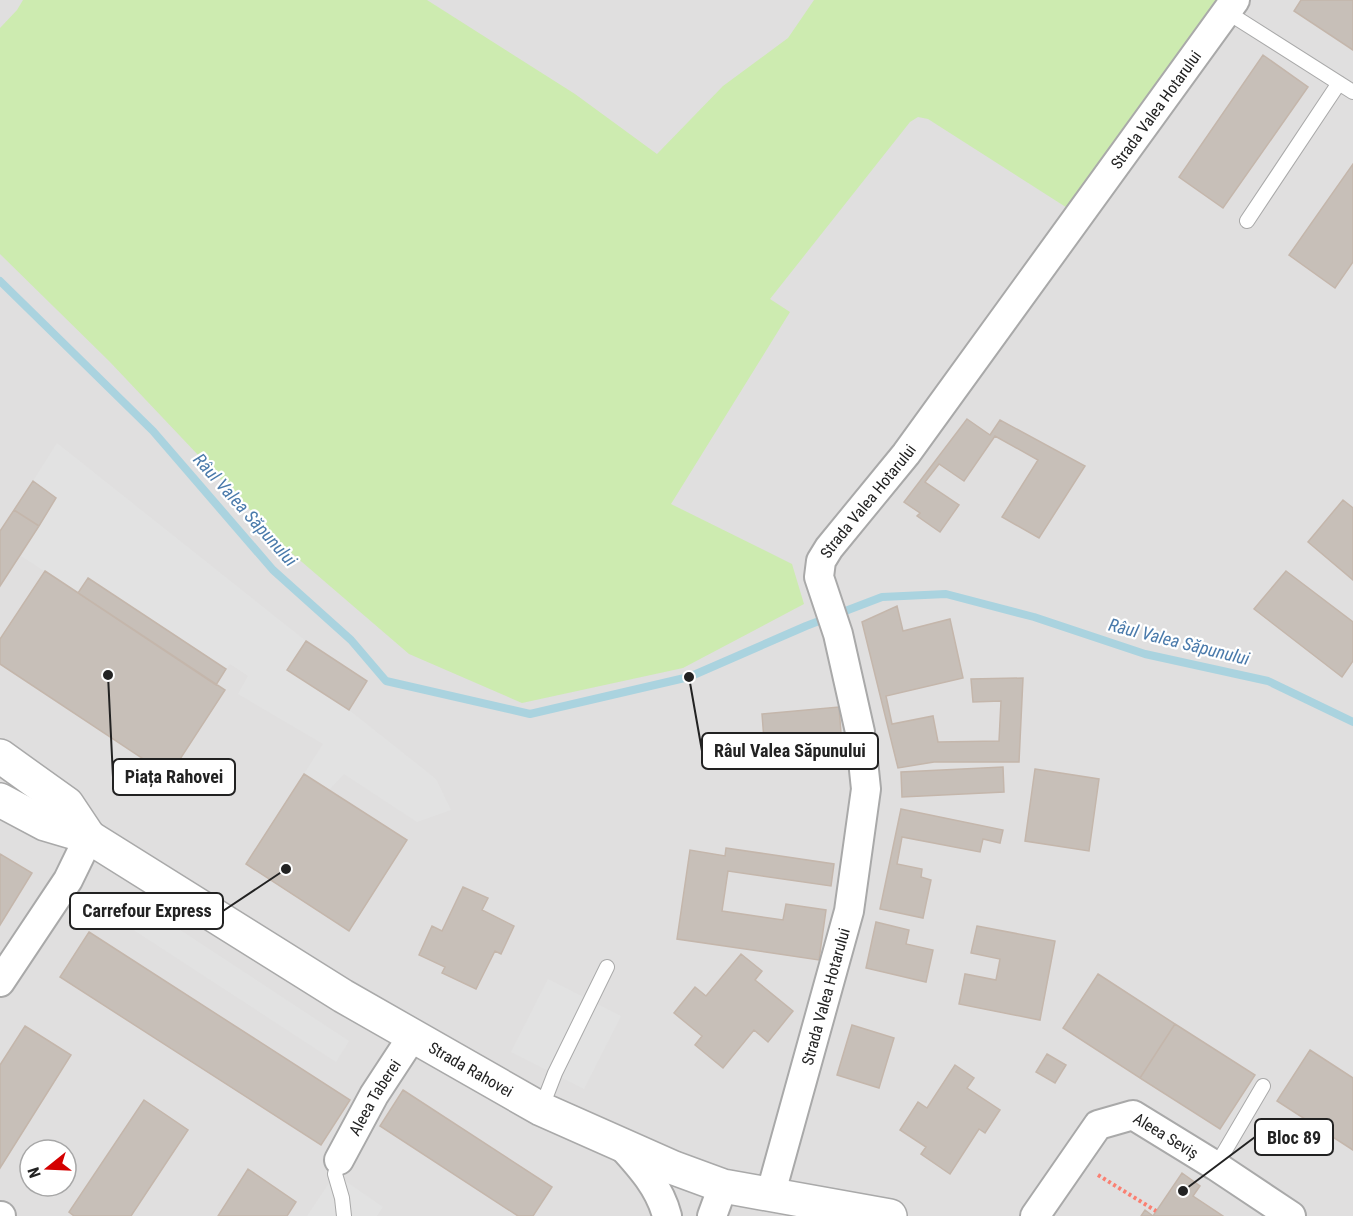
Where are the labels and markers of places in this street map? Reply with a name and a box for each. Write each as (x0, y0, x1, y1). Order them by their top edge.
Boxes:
callout: Râul Valea Săpunului (702, 733, 878, 769)
callout: Piața Rahovei (113, 759, 235, 795)
callout: Carrefour Express (70, 893, 223, 929)
callout: Bloc 89 (1255, 1119, 1333, 1155)

